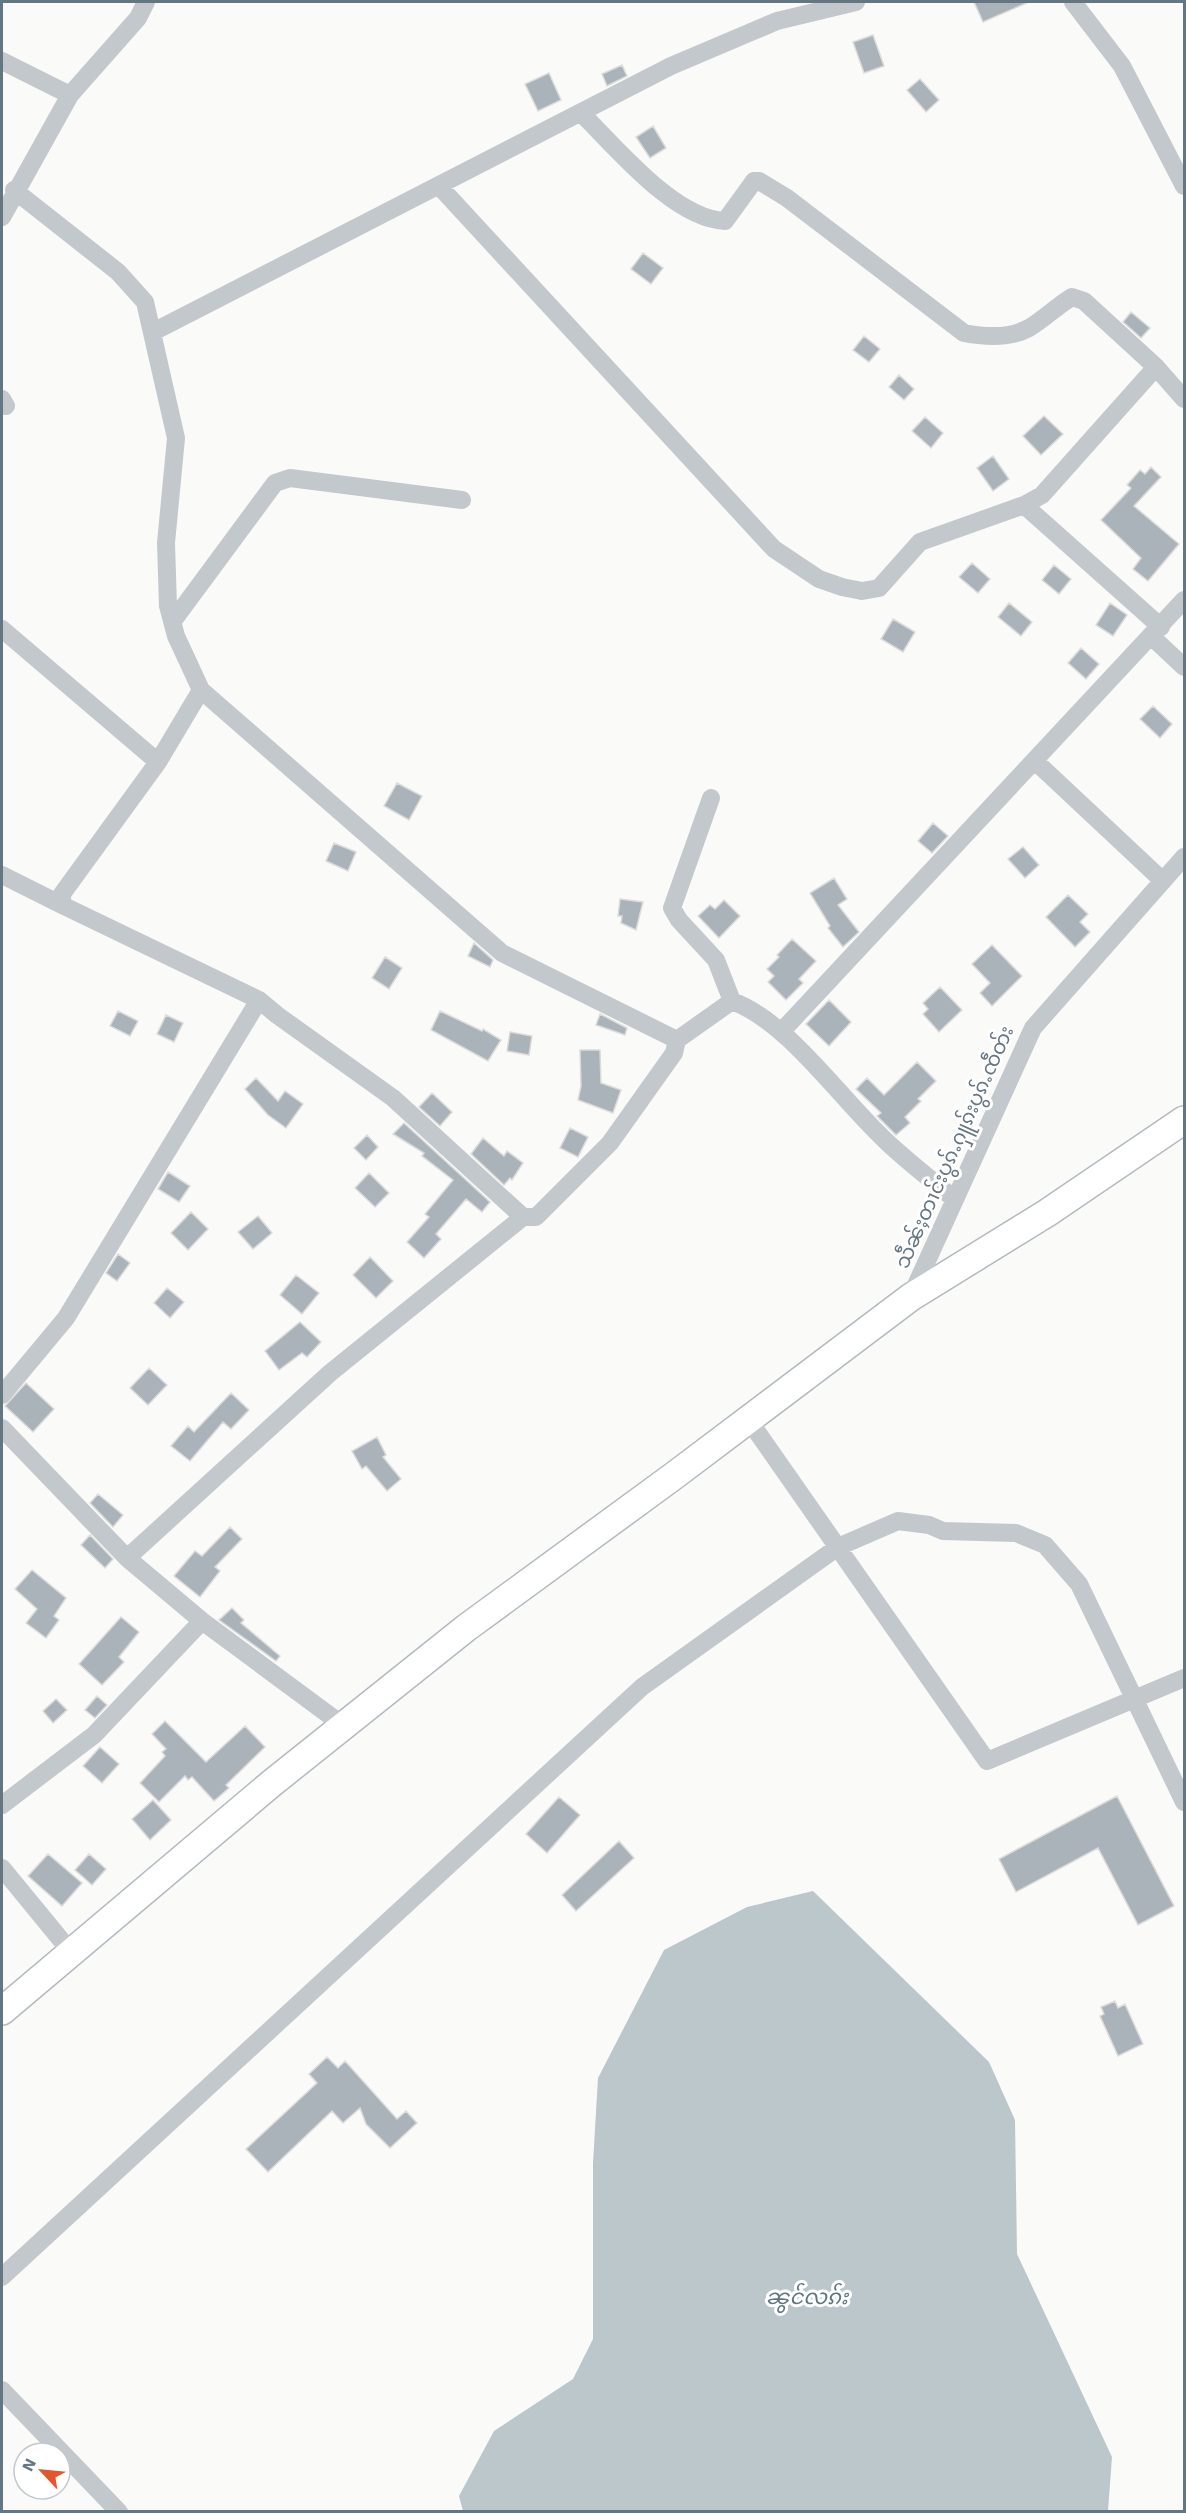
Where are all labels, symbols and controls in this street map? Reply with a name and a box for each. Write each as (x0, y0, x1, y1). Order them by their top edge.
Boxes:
street label: သဵၼ်ႈတၢင်းပွၵ်ႉႁူၵ်းပွၵ်ႉၸဵတ်း (888, 1021, 1022, 1274)
water label: ၼွင်လၵ်း (766, 2282, 850, 2313)
north arrow (12, 2441, 72, 2501)
text: N (18, 2455, 40, 2474)

